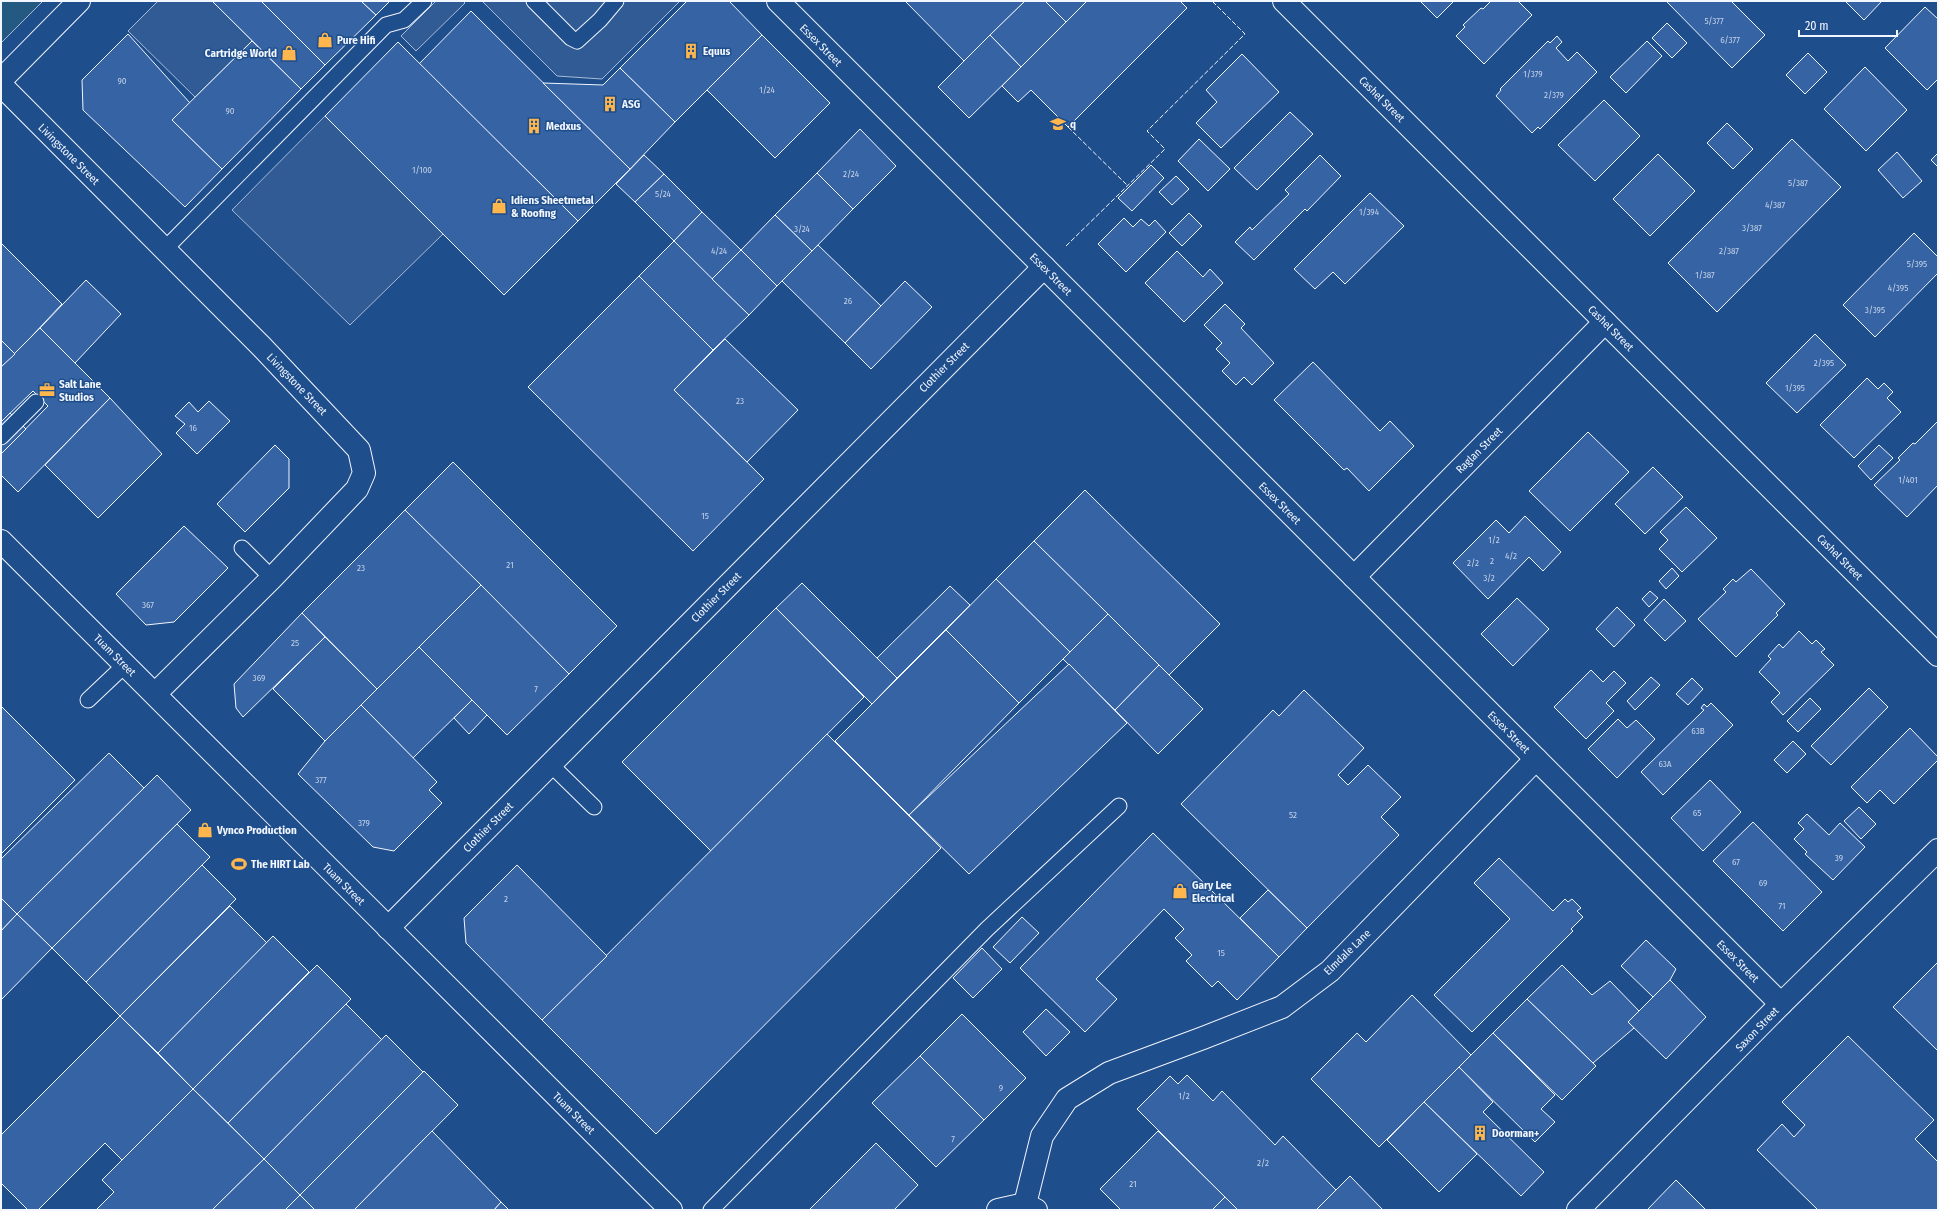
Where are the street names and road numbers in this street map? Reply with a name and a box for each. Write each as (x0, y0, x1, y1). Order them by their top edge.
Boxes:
street label: Essex Street (797, 22, 845, 69)
street label: Cashel Street (1356, 74, 1407, 125)
street label: Livingstone Street (35, 121, 102, 188)
street label: Essex Street (1027, 251, 1075, 298)
street label: Cashel Street (1585, 303, 1636, 354)
street label: Clothier Street (917, 339, 972, 395)
street label: Livingstone Street (264, 351, 330, 418)
street label: Raglan Street (1454, 424, 1505, 476)
street label: Essex Street (1256, 480, 1304, 527)
street label: Cashel Street (1814, 532, 1865, 583)
street label: Clothier Street (689, 569, 744, 625)
street label: Tuam Street (91, 632, 139, 679)
street label: Essex Street (1485, 709, 1533, 756)
street label: Clothier Street (461, 799, 516, 855)
street label: Tuam Street (320, 861, 368, 908)
street label: Elmdale Lane (1321, 927, 1373, 978)
street label: Essex Street (1714, 938, 1762, 985)
street label: Saxon Street (1733, 1004, 1782, 1054)
street label: Tuam Street (550, 1090, 598, 1137)

